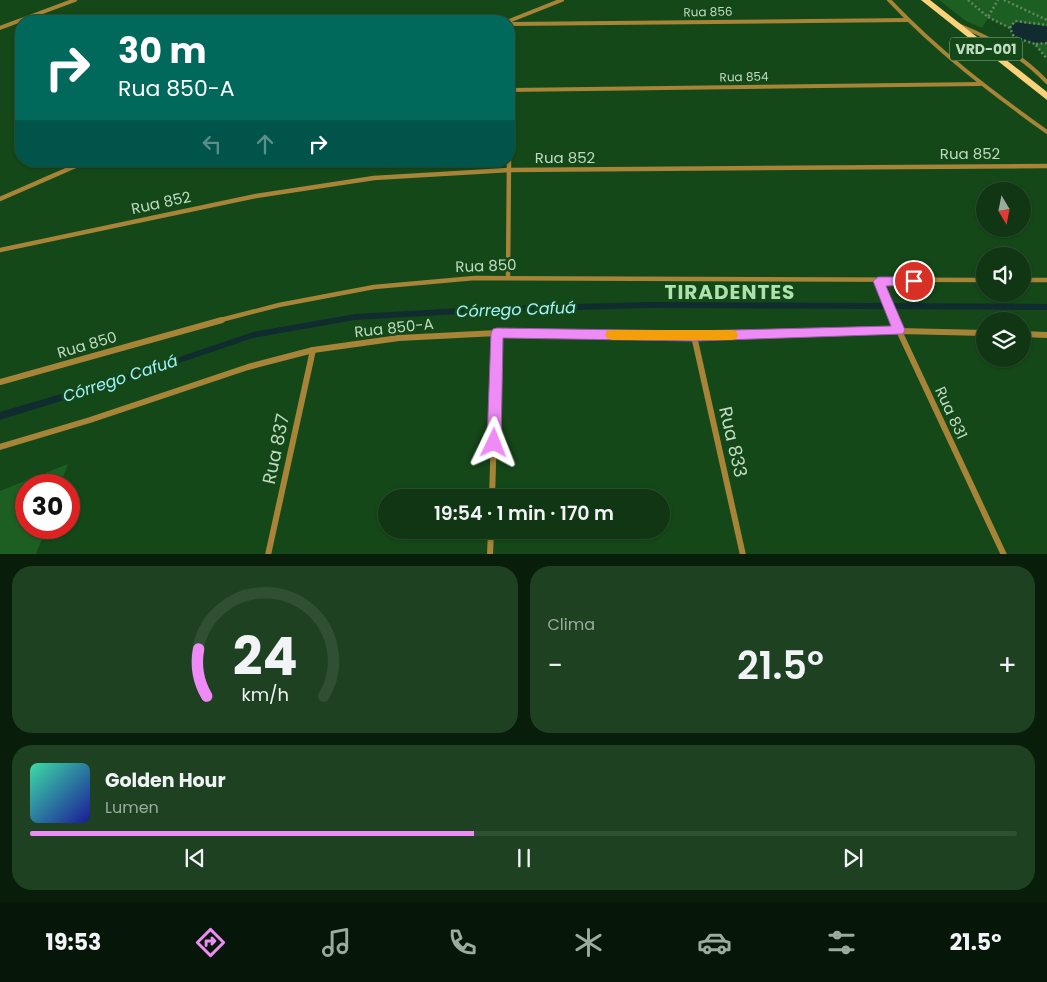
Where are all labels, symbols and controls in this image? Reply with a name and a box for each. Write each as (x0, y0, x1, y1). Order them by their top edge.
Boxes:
street label: Rua 856 (683, 3, 733, 20)
text: 30 m (118, 26, 206, 75)
icon: right (35, 35, 100, 100)
road number: VRD-001 (950, 38, 1022, 61)
street label: Rua 854 (719, 68, 769, 85)
text: Rua 850-A (118, 73, 235, 104)
icon: left (198, 130, 226, 158)
icon: ahead (251, 130, 279, 158)
icon: right (304, 130, 332, 158)
street label: Rua 852 (940, 143, 1000, 164)
street label: Rua 852 (535, 147, 595, 168)
north arrow (976, 182, 1031, 238)
map controls (976, 182, 1031, 367)
street label: Rua 852 (129, 186, 193, 219)
button: sound (976, 247, 1031, 302)
street label: Rua 850 (455, 254, 517, 277)
pin (893, 260, 935, 302)
icon: arrive (900, 267, 928, 295)
district label: TIRADENTES (665, 278, 795, 306)
water label: Córrego Cafuá (456, 296, 576, 323)
button: layers (976, 312, 1031, 367)
street label: Rua 850-A (353, 313, 435, 342)
street label: Rua 850 (55, 326, 119, 363)
water label: Córrego Cafuá (60, 349, 181, 408)
street label: Rua 831 (930, 383, 973, 443)
street label: Rua 833 (713, 404, 754, 480)
street label: Rua 837 (256, 411, 295, 486)
position arrow (467, 416, 519, 468)
speed limit sign: 30 (15, 474, 80, 539)
text: 19:54 · 1 min · 170 m (434, 500, 614, 527)
text: Clima (548, 613, 595, 636)
text: 24 (232, 620, 297, 693)
text: 21.5° (737, 639, 824, 692)
text: − (548, 646, 563, 685)
text: + (998, 646, 1017, 685)
text: km/h (241, 682, 289, 707)
text: Golden Hour (105, 767, 226, 794)
text: Lumen (105, 796, 159, 819)
icon: previous (181, 844, 209, 872)
icon: pause (510, 844, 538, 872)
icon: next (839, 844, 867, 872)
icon: directions (193, 925, 228, 960)
icon: music (319, 925, 354, 960)
icon: phone (445, 925, 480, 960)
icon: climate (571, 925, 606, 960)
icon: car (697, 925, 732, 960)
icon: filters (824, 925, 859, 960)
text: 19:53 (46, 927, 101, 958)
text: 21.5° (950, 927, 1001, 958)

